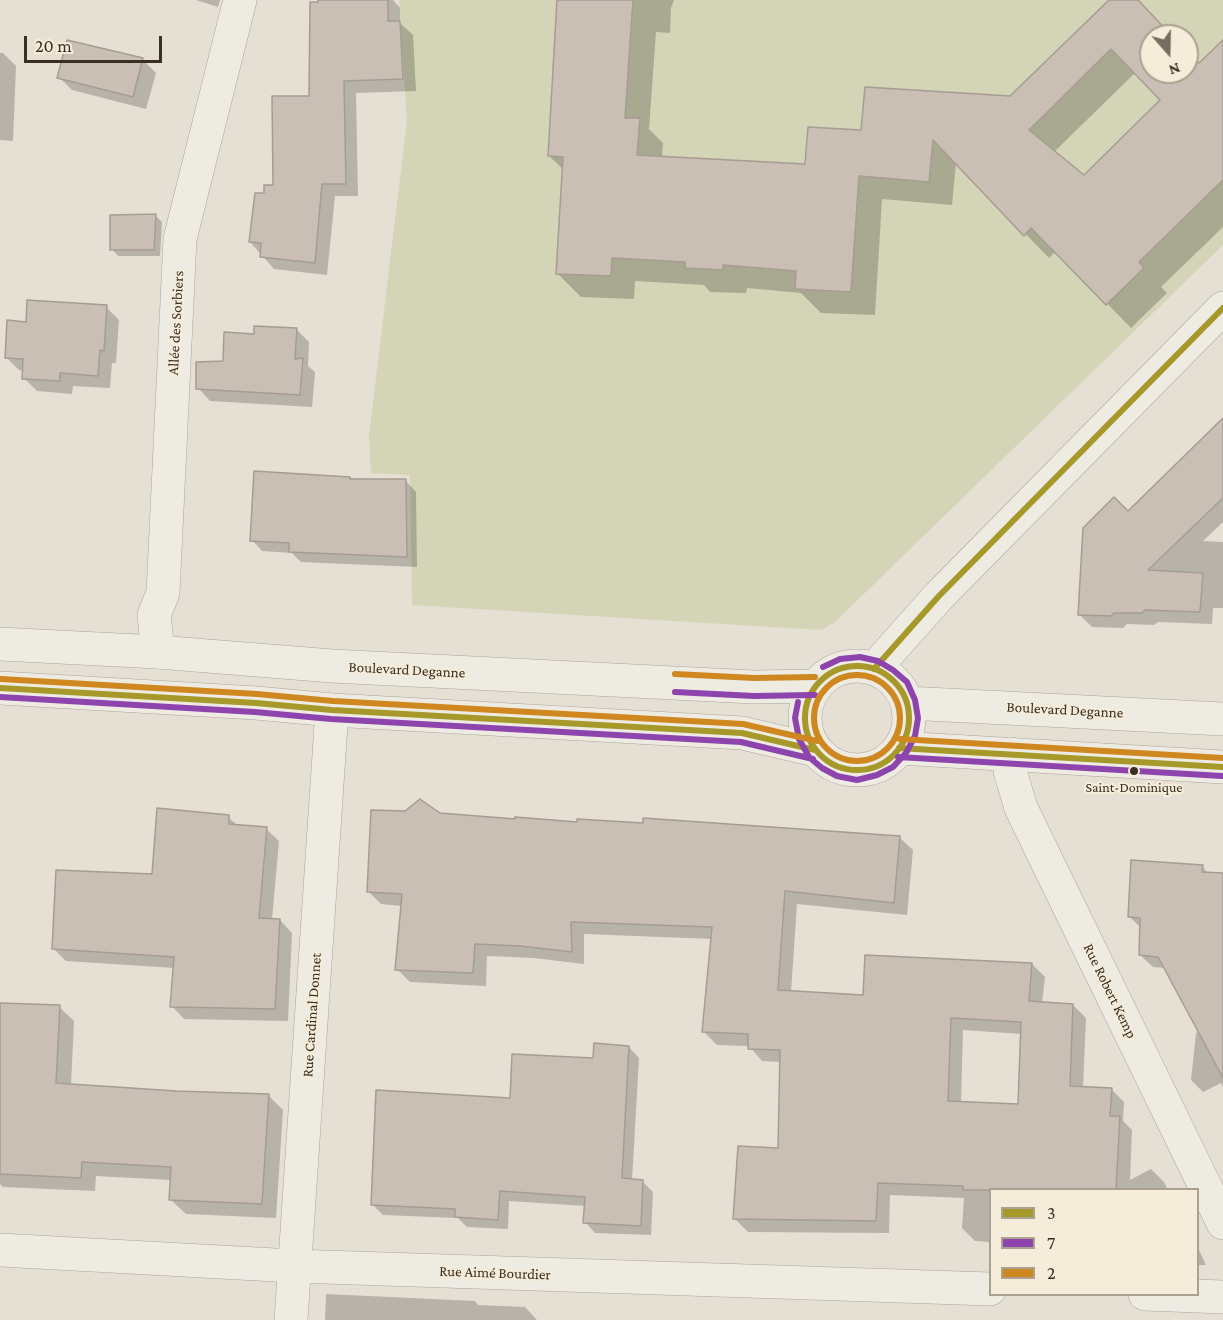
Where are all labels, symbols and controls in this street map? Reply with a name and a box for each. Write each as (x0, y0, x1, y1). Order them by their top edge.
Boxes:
scale bar (27, 24, 165, 62)
north arrow (1139, 24, 1199, 84)
text: 20 m (35, 36, 72, 56)
text: N (1167, 60, 1183, 79)
street label: Allée des Sorbiers (164, 270, 188, 376)
street label: Boulevard Deganne (348, 658, 466, 682)
street label: Boulevard Deganne (1006, 698, 1124, 722)
marker: Saint-Dominique (1128, 765, 1140, 777)
place label: Saint-Dominique (1086, 780, 1182, 796)
street label: Rue Robert Kemp (1079, 941, 1141, 1041)
street label: Rue Cardinal Donnet (299, 952, 325, 1078)
legend (989, 1188, 1199, 1296)
text: 3 (1047, 1203, 1056, 1223)
text: 7 (1047, 1233, 1055, 1253)
street label: Rue Aimé Bourdier (439, 1262, 551, 1284)
text: 2 (1047, 1263, 1056, 1283)

